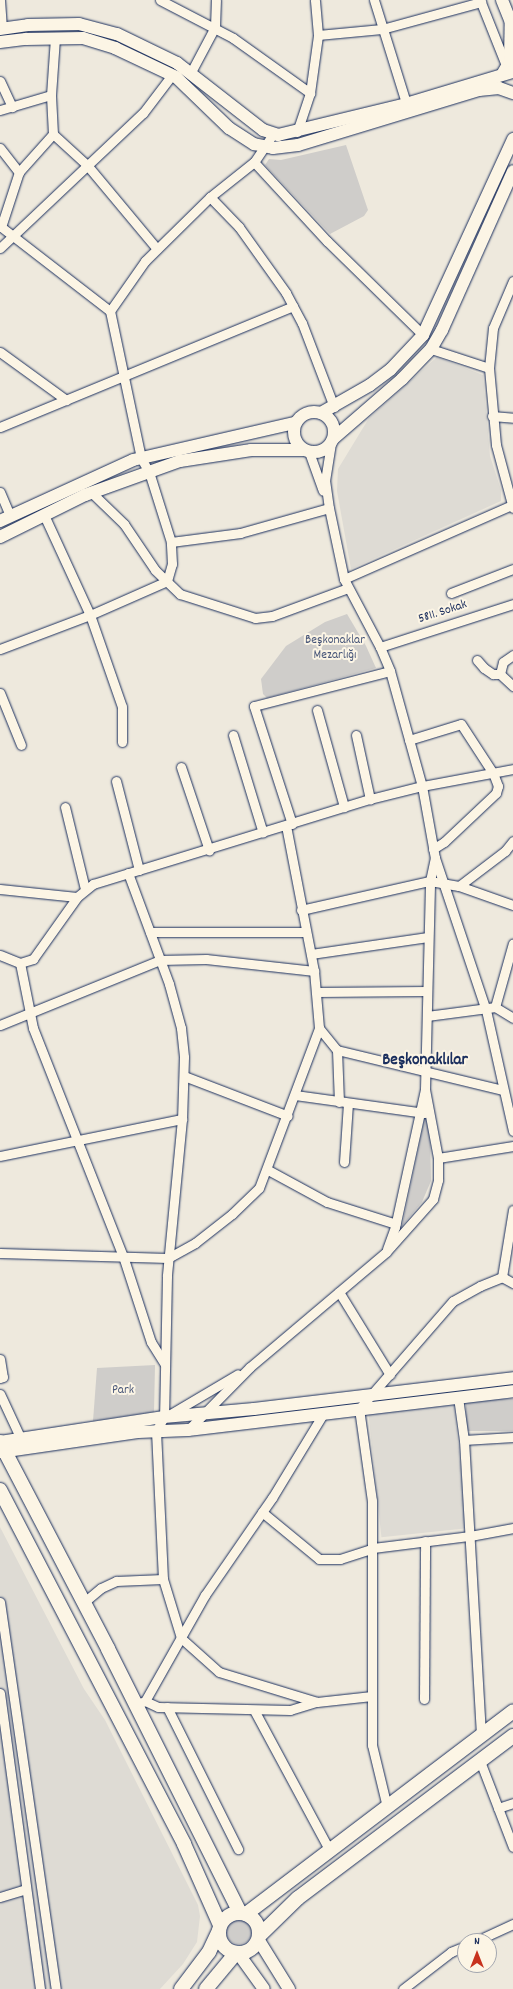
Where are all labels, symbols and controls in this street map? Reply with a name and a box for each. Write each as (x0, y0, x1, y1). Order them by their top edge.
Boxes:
street label: 5811. Sokak (417, 598, 469, 628)
park label: Beşkonaklar Mezarlığı (305, 634, 365, 665)
district label: Beşkonaklılar (382, 1052, 468, 1072)
park label: Park (112, 1383, 134, 1399)
north arrow (457, 1933, 497, 1973)
text: N (474, 1934, 480, 1950)

